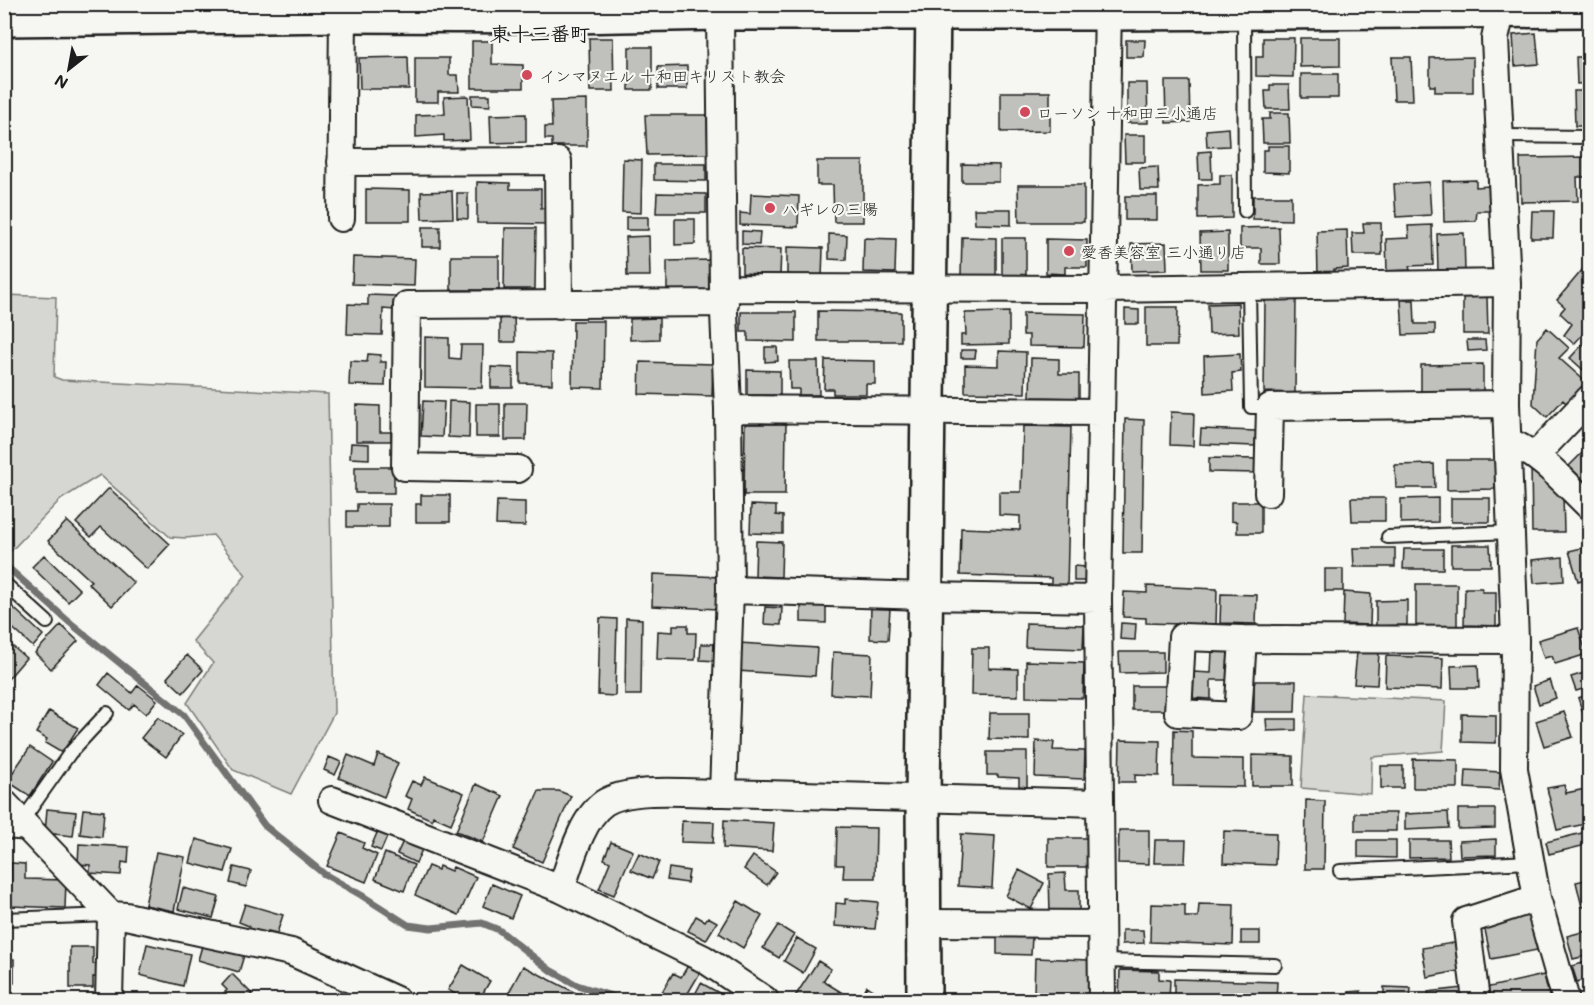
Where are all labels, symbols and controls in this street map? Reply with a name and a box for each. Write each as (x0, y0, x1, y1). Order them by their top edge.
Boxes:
district label: 東十三番町 (490, 20, 590, 46)
north arrow (39, 39, 99, 99)
place label: インマヌエル 十和田キリスト教会 (539, 65, 785, 86)
marker: インマヌエル 十和田キリスト教会 (520, 68, 534, 82)
text: N (50, 70, 72, 94)
place label: ローソン 十和田三小通店 (1037, 102, 1218, 123)
marker: ローソン 十和田三小通店 (1018, 105, 1032, 119)
place label: ハギレの三陽 (782, 198, 878, 219)
marker: ハギレの三陽 (763, 201, 777, 215)
place label: 愛香美容室 三小通り店 (1081, 241, 1246, 262)
marker: 愛香美容室 三小通り店 (1062, 244, 1076, 258)

